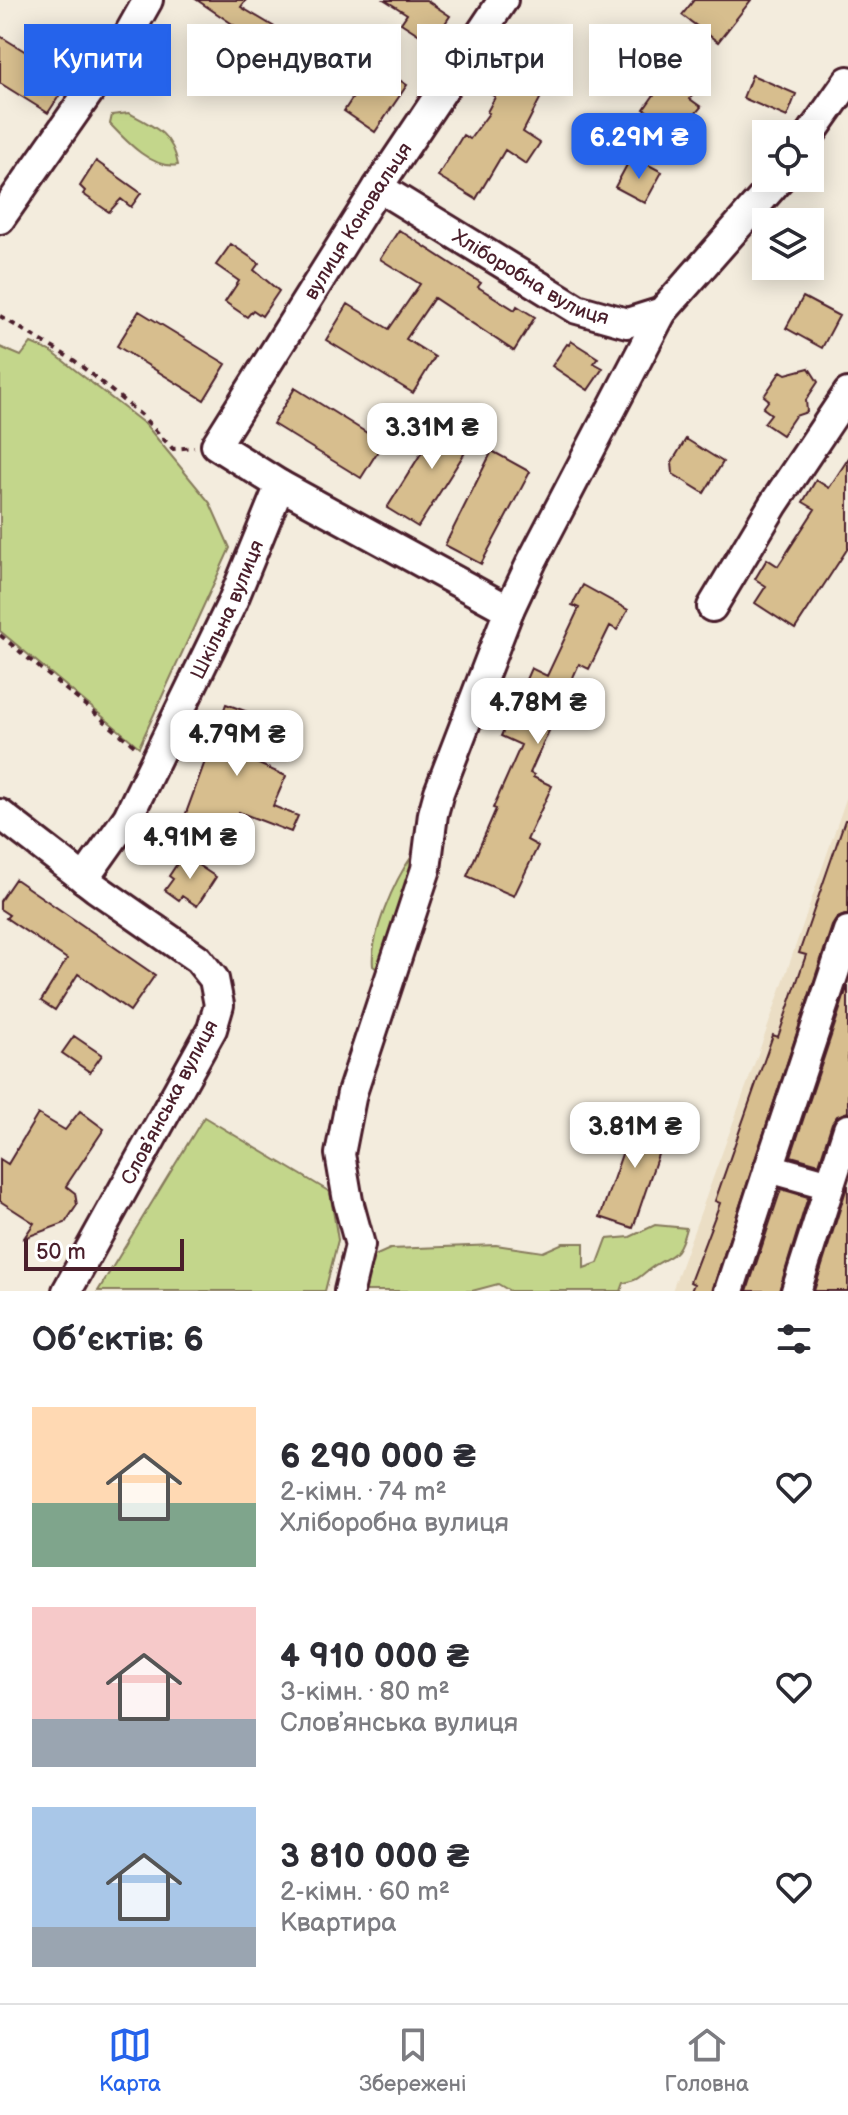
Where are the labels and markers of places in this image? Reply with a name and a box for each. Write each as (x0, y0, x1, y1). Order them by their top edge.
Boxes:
pin: 6.29M ₴ (565, 113, 713, 181)
pin: 3.31M ₴ (358, 403, 506, 471)
pin: 4.78M ₴ (464, 678, 612, 746)
pin: 4.79M ₴ (163, 710, 311, 778)
pin: 4.91M ₴ (116, 813, 264, 881)
pin: 3.81M ₴ (561, 1102, 709, 1170)

